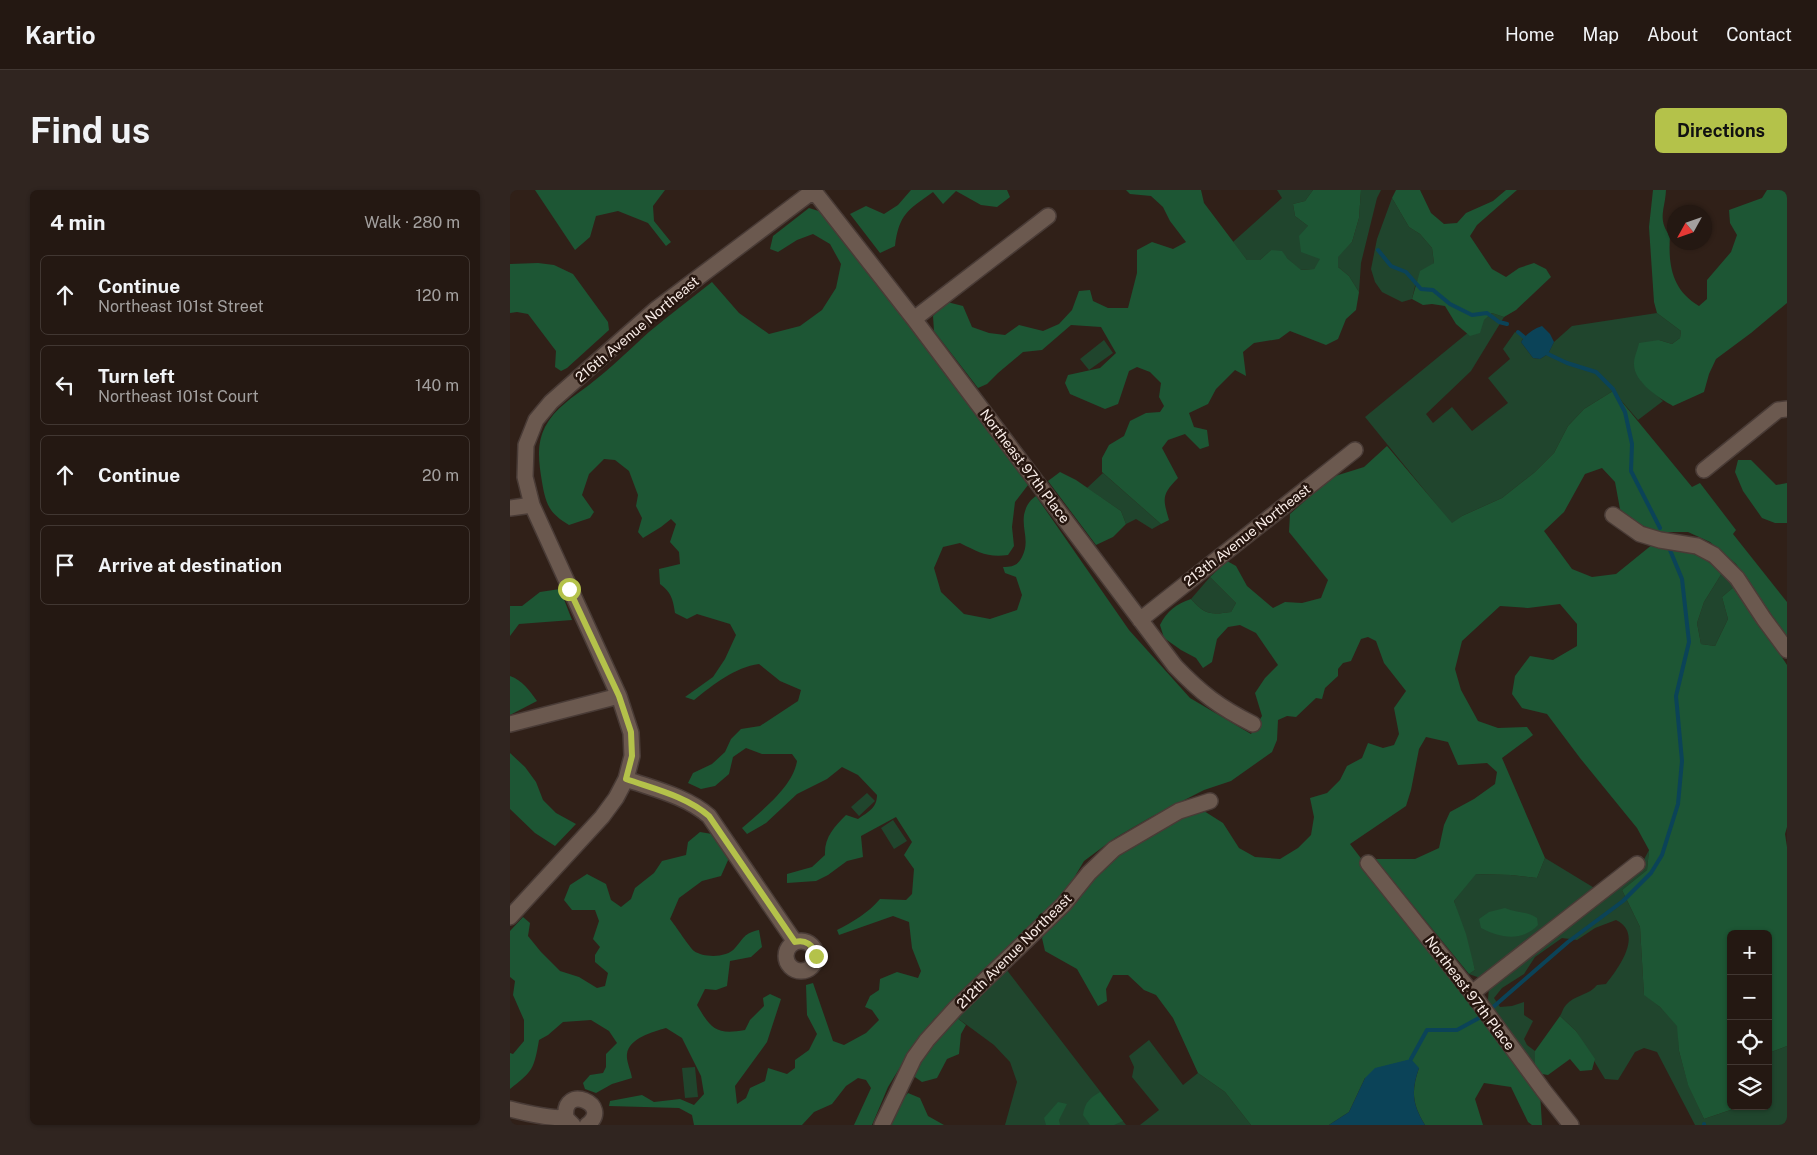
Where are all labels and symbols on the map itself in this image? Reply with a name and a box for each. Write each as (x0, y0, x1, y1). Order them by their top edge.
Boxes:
north arrow (1667, 205, 1712, 250)
street label: 216th Avenue Northeast (572, 273, 702, 385)
street label: Northeast 97th Place (977, 406, 1073, 526)
street label: 213th Avenue Northeast (1181, 481, 1313, 589)
route start (558, 578, 581, 601)
street label: 212th Avenue Northeast (953, 890, 1075, 1012)
street label: Northeast 97th Place (1422, 933, 1518, 1053)
route end (805, 945, 828, 968)

